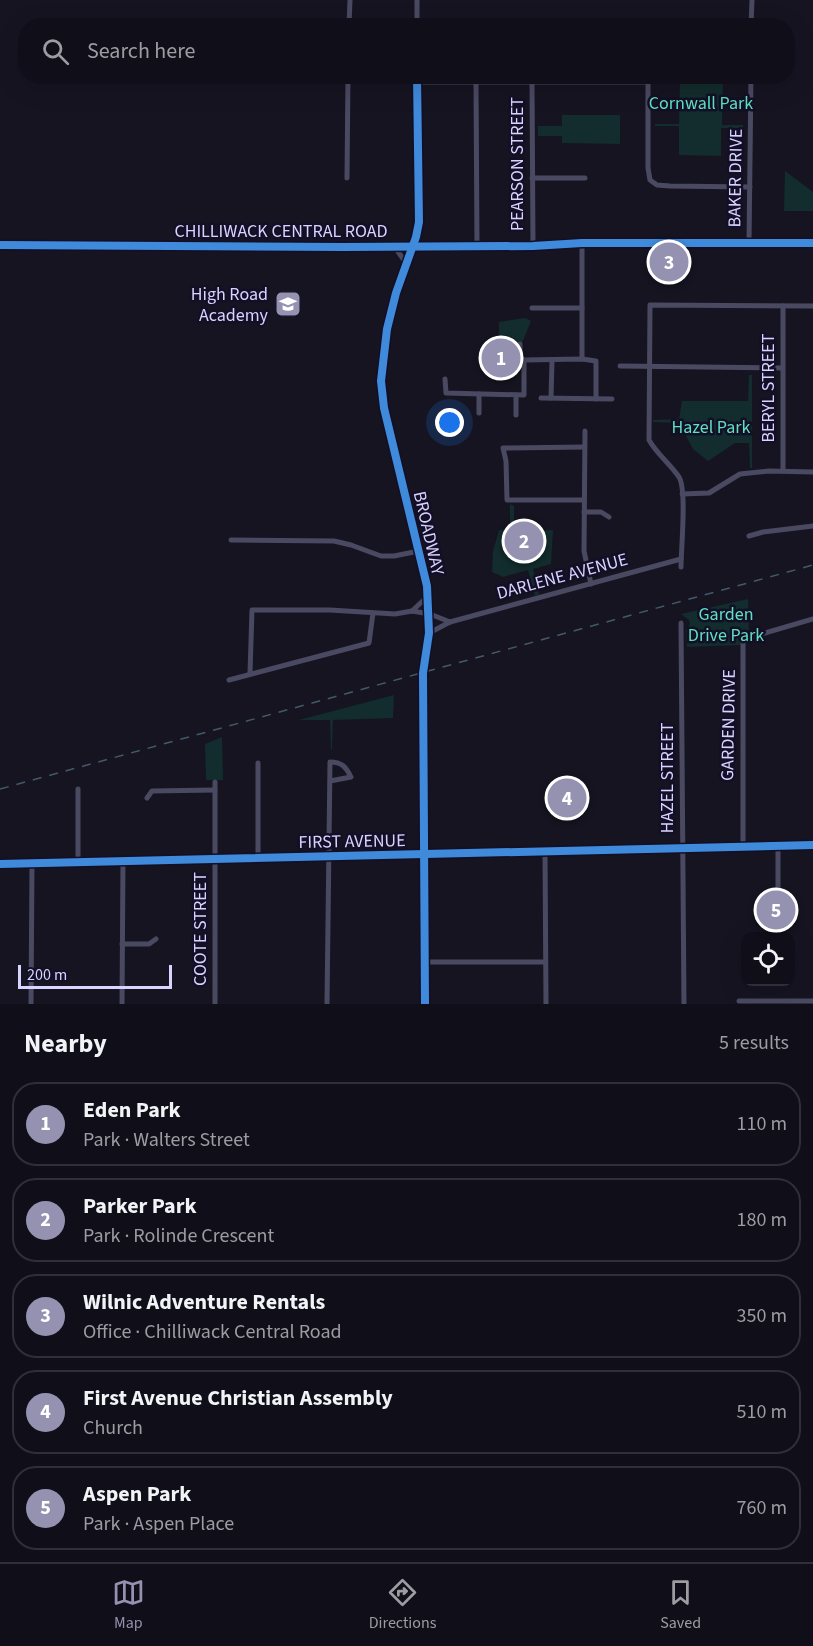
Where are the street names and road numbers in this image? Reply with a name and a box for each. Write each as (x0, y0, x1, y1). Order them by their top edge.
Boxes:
street label: PEARSON STREET (505, 97, 530, 231)
street label: BAKER DRIVE (722, 128, 749, 228)
street label: CHILLIWACK CENTRAL ROAD (174, 219, 388, 244)
street label: BERYL STREET (756, 333, 781, 442)
street label: BROADWAY (407, 489, 450, 578)
street label: DARLENE AVENUE (494, 547, 631, 606)
street label: GARDEN DRIVE (715, 669, 742, 781)
street label: HAZEL STREET (655, 722, 680, 833)
street label: FIRST AVENUE (298, 828, 406, 855)
street label: COOTE STREET (188, 872, 213, 986)

